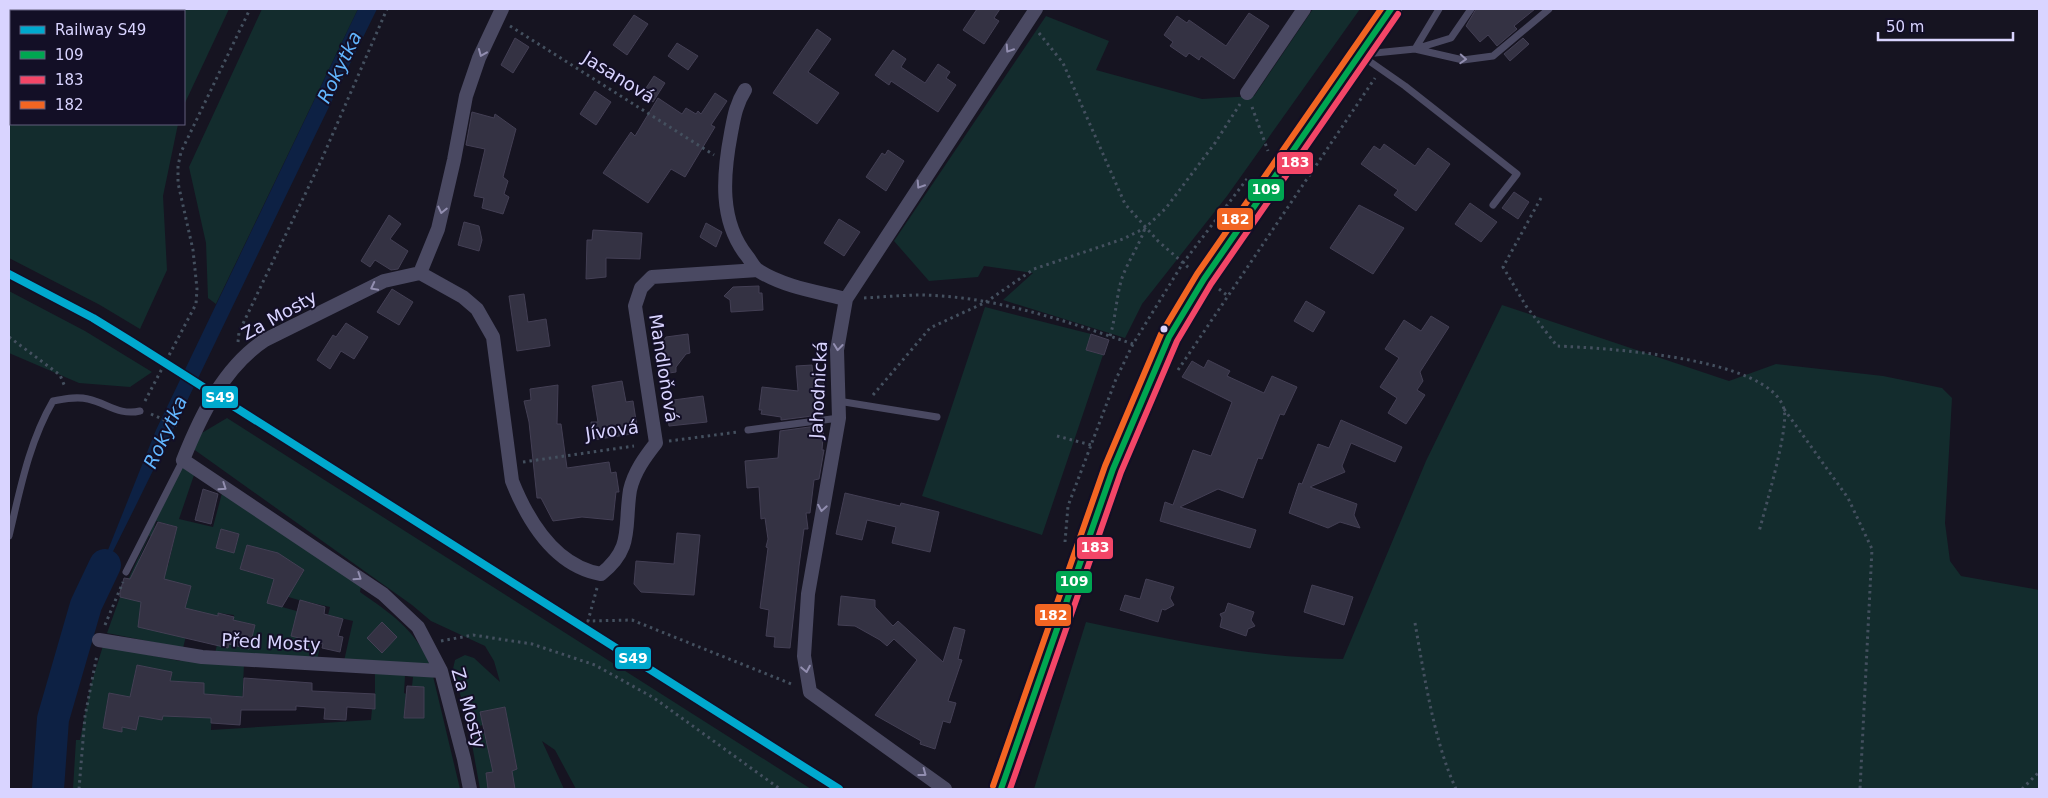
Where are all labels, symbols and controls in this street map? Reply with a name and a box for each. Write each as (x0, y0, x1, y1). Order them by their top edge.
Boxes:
legend (10, 10, 185, 125)
scale bar (1878, 10, 2013, 42)
text: 50 m (1886, 18, 1924, 36)
text: Railway S49 (55, 21, 146, 39)
water label: Rokytka (312, 27, 366, 107)
one-way arrow (1006, 44, 1015, 53)
text: 109 (55, 46, 84, 64)
street label: Jasanová (578, 46, 659, 107)
one-way arrow (477, 48, 488, 57)
one-way arrow (1459, 53, 1467, 64)
text: 183 (55, 71, 84, 89)
text: 182 (55, 96, 84, 114)
line badge: 183 (1276, 151, 1314, 175)
text: 183 (1280, 154, 1310, 170)
line badge: 109 (1247, 178, 1285, 202)
one-way arrow (917, 180, 926, 189)
text: 109 (1251, 181, 1281, 197)
one-way arrow (437, 206, 448, 215)
line badge: 182 (1216, 207, 1254, 231)
text: 182 (1220, 211, 1250, 227)
one-way arrow (370, 281, 379, 291)
street label: Za Mosty (238, 286, 321, 344)
street label: Mandloňová (645, 312, 683, 424)
unlabelled marker (1159, 324, 1169, 334)
street label: Jahodnická (805, 341, 831, 440)
one-way arrow (833, 343, 844, 351)
line badge: S49 (201, 385, 239, 409)
text: S49 (205, 389, 235, 405)
water label: Rokytka (139, 392, 191, 472)
street label: Jívová (583, 416, 640, 444)
one-way arrow (218, 481, 227, 490)
one-way arrow (818, 504, 828, 512)
line badge: 183 (1076, 536, 1114, 560)
text: 183 (1080, 539, 1110, 555)
line badge: 109 (1055, 570, 1093, 594)
one-way arrow (352, 571, 362, 580)
text: 109 (1059, 573, 1089, 589)
line badge: 182 (1034, 603, 1072, 627)
text: 182 (1038, 607, 1068, 623)
street label: Před Mosty (221, 629, 322, 655)
line badge: S49 (614, 646, 652, 670)
text: S49 (618, 650, 648, 666)
street label: Za Mosty (448, 665, 491, 751)
one-way arrow (801, 665, 811, 673)
one-way arrow (917, 768, 926, 776)

